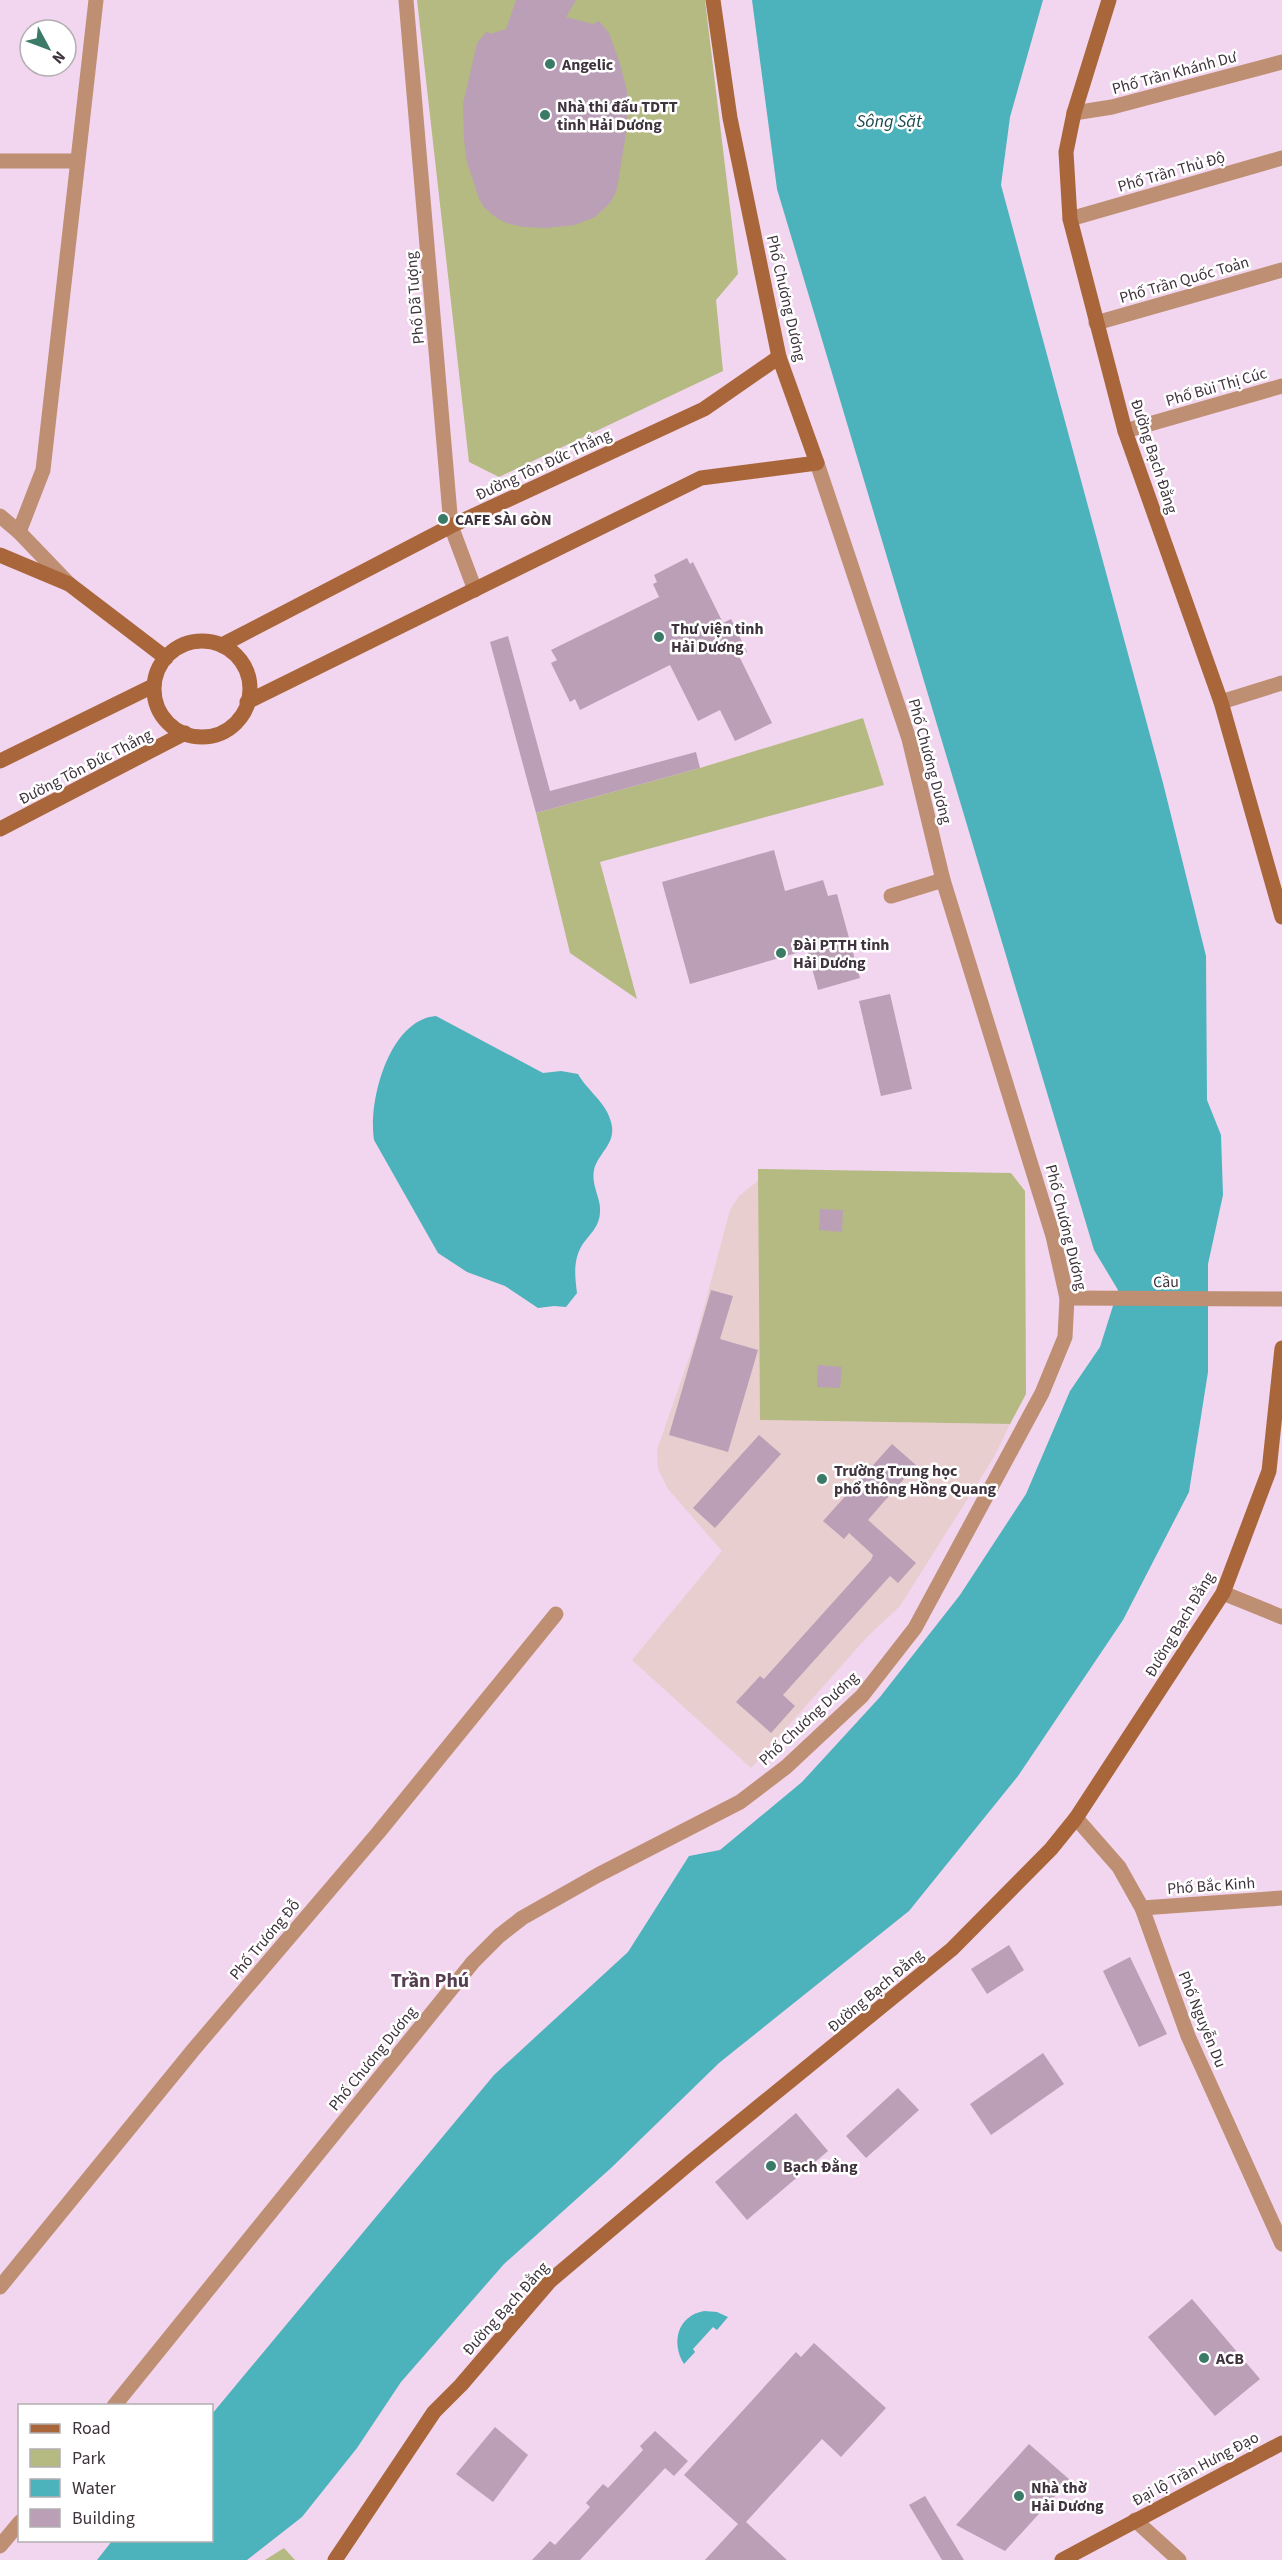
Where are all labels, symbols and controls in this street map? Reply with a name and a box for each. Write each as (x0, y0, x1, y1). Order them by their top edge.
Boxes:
north arrow (18, 18, 78, 78)
text: N (47, 46, 70, 68)
street label: Phố Trần Khánh Dư (1110, 46, 1239, 100)
place label: Angelic (561, 54, 614, 76)
marker: Angelic (543, 57, 557, 71)
place label: Nhà thi đấu TDTT tỉnh Hải Dương (557, 96, 678, 136)
marker: Nhà thi đấu TDTT tỉnh Hải Dương (538, 108, 552, 122)
water label: Sông Sặt (856, 109, 923, 134)
street label: Phố Trần Thủ Độ (1115, 146, 1228, 198)
street label: Phố Chương Dương (761, 233, 811, 364)
street label: Phố Dã Tượng (400, 251, 430, 345)
street label: Phố Trần Quốc Toản (1117, 251, 1252, 309)
street label: Phố Bùi Thị Cúc (1163, 362, 1269, 412)
street label: Đường Bạch Đằng (1125, 396, 1183, 516)
street label: Đường Tôn Đức Thắng (472, 424, 615, 506)
place label: CAFE SÀI GÒN (455, 509, 552, 531)
marker: CAFE SÀI GÒN (436, 512, 450, 526)
place label: Thư viện tỉnh Hải Dương (671, 618, 764, 658)
marker: Thư viện tỉnh Hải Dương (652, 630, 666, 644)
street label: Phố Chương Dương (903, 696, 957, 826)
street label: Đường Tôn Đức Thắng (15, 724, 156, 810)
place label: Đài PTTH tỉnh Hải Dương (793, 934, 889, 974)
marker: Đài PTTH tỉnh Hải Dương (774, 946, 788, 960)
street label: Phố Chương Dương (1040, 1162, 1092, 1292)
street label: Cầu (1153, 1271, 1179, 1293)
place label: Trường Trung học phổ thông Hồng Quang (834, 1460, 997, 1500)
marker: Trường Trung học phổ thông Hồng Quang (815, 1472, 829, 1486)
street label: Đường Bạch Đằng (1140, 1568, 1220, 1681)
street label: Phố Chương Dương (754, 1667, 863, 1771)
street label: Phố Bắc Kinh (1166, 1872, 1256, 1900)
street label: Phố Trương Đỗ (224, 1895, 305, 1985)
street label: Đường Bạch Đằng (823, 1944, 928, 2038)
district label: Trần Phú (391, 1967, 469, 1995)
street label: Phố Nguyễn Du (1173, 1968, 1231, 2071)
street label: Phố Chương Dương (324, 2002, 422, 2116)
place label: Bạch Đằng (783, 2156, 858, 2178)
marker: Bạch Đằng (764, 2159, 778, 2173)
street label: Đường Bạch Đằng (458, 2257, 554, 2360)
place label: ACB (1215, 2348, 1244, 2370)
marker: ACB (1197, 2351, 1211, 2365)
legend (18, 2404, 213, 2542)
text: Road (72, 2416, 111, 2441)
street label: Đại lộ Trần Hưng Đạo (1128, 2426, 1263, 2512)
text: Park (72, 2446, 106, 2471)
text: Water (72, 2476, 116, 2501)
place label: Nhà thờ Hải Dương (1031, 2477, 1104, 2517)
marker: Nhà thờ Hải Dương (1012, 2489, 1026, 2503)
text: Building (72, 2506, 135, 2531)

